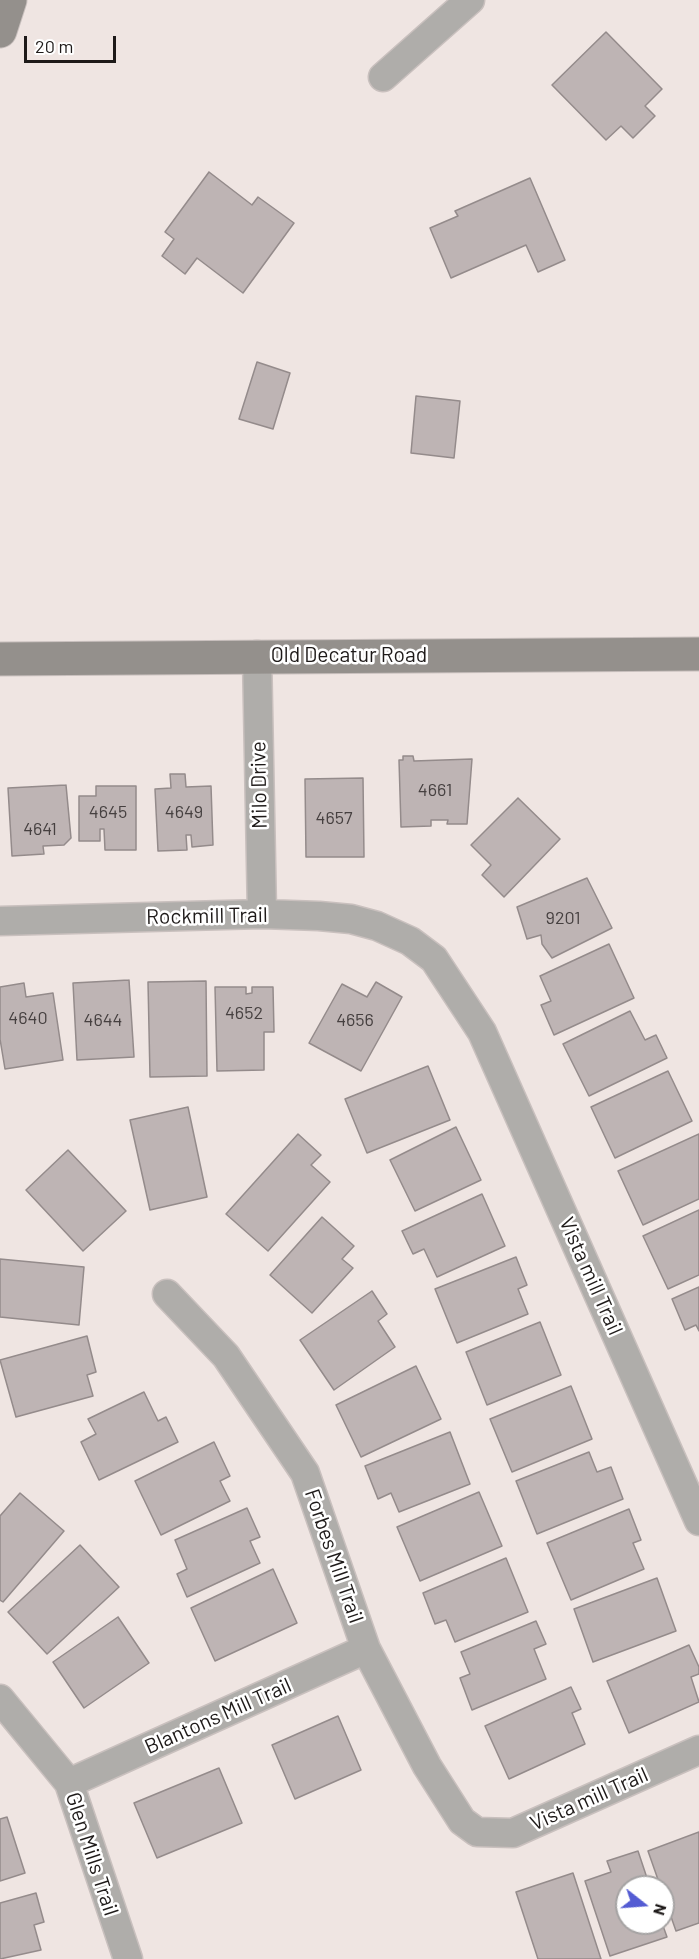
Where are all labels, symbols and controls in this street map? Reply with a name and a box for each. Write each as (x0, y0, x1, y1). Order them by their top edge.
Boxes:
scale bar (27, 24, 118, 62)
text: 20 m (35, 35, 73, 57)
street label: Old Decatur Road (271, 642, 427, 668)
street label: Milo Drive (246, 741, 272, 829)
house number: 4661 (418, 779, 452, 801)
house number: 4645 (89, 801, 127, 823)
house number: 4649 (165, 801, 203, 823)
house number: 4657 (316, 807, 352, 829)
house number: 4641 (23, 818, 57, 840)
street label: Rockmill Trail (146, 902, 268, 930)
house number: 9201 (546, 907, 580, 929)
house number: 4652 (225, 1002, 263, 1024)
house number: 4640 (8, 1007, 48, 1029)
house number: 4644 (83, 1009, 123, 1031)
house number: 4656 (336, 1009, 374, 1031)
street label: Vista mill Trail (554, 1213, 628, 1339)
street label: Forbes Mill Trail (299, 1486, 369, 1626)
street label: Blantons Mill Trail (141, 1672, 295, 1760)
street label: Vista mill Trail (526, 1762, 652, 1836)
street label: Glen Mills Trail (60, 1789, 124, 1919)
north arrow (615, 1875, 675, 1935)
text: N (650, 1902, 671, 1918)

